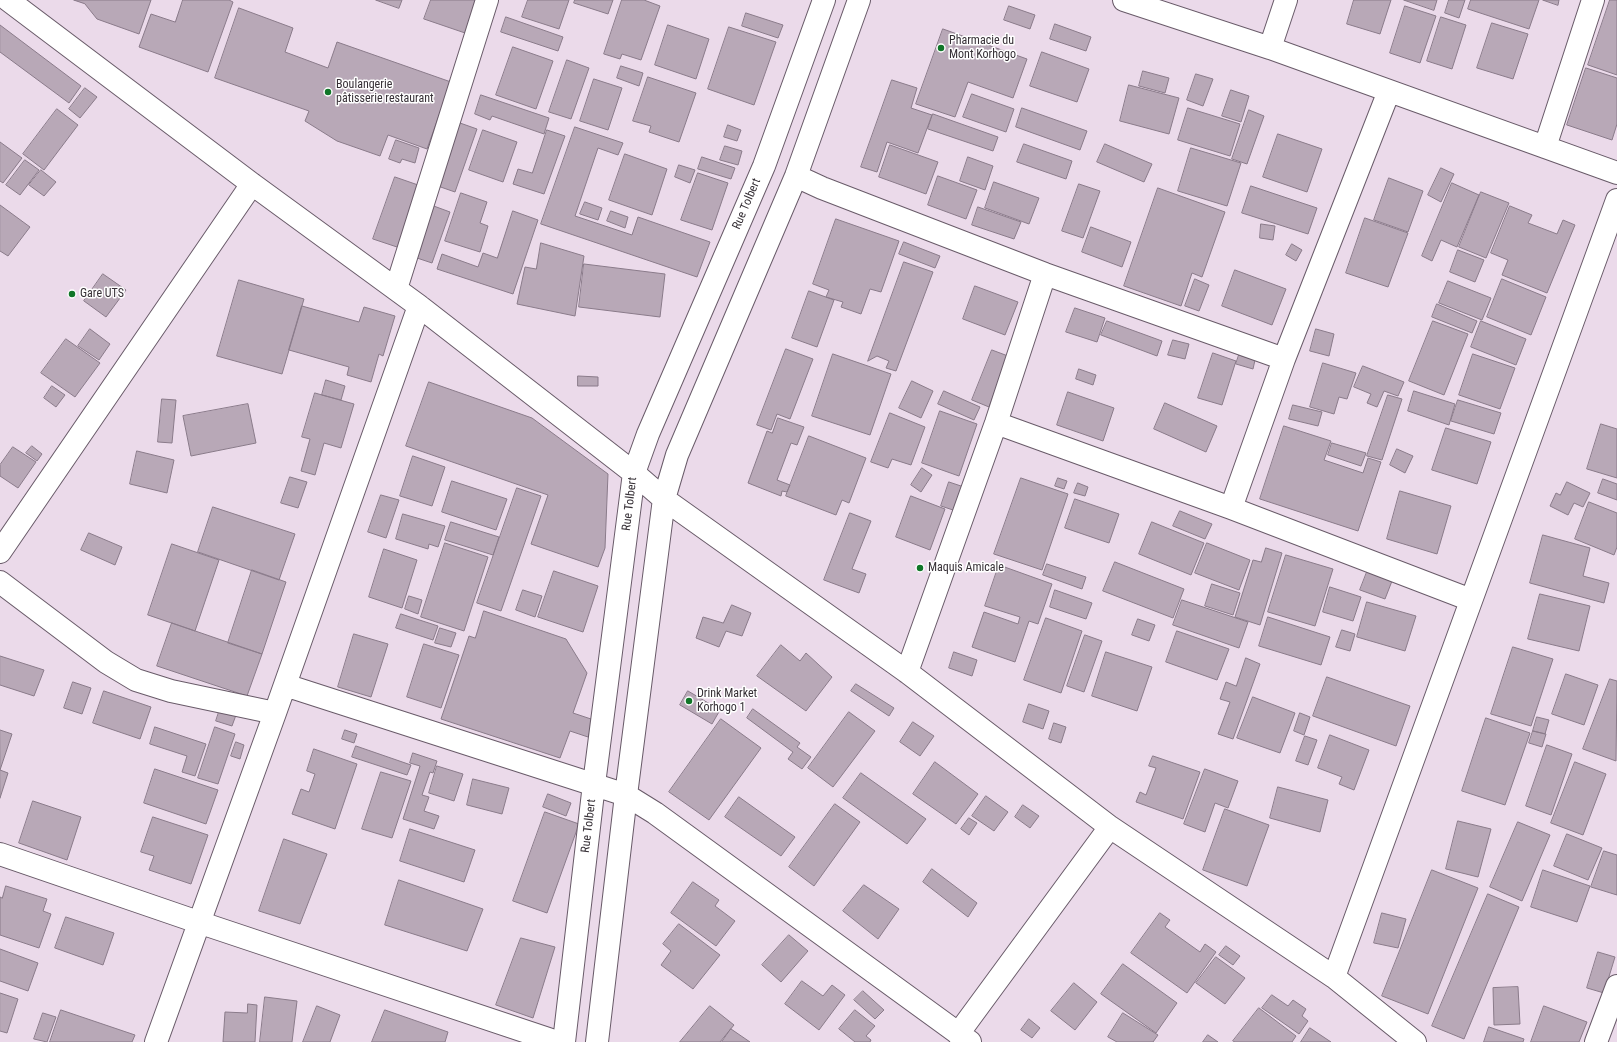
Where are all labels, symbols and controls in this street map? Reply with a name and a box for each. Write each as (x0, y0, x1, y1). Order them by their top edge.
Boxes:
place label: Pharmacie du Mont Korhogo (949, 34, 1016, 62)
marker: Pharmacie du Mont Korhogo (936, 43, 946, 53)
place label: Boulangerie pâtisserie restaurant (336, 78, 434, 106)
marker: Boulangerie pâtisserie restaurant (323, 87, 333, 97)
street label: Rue Tolbert (730, 176, 764, 232)
place label: Gare UTS (80, 287, 124, 301)
marker: Gare UTS (67, 289, 77, 299)
street label: Rue Tolbert (620, 476, 640, 532)
place label: Maquis Amicale (928, 561, 1004, 575)
marker: Maquis Amicale (915, 563, 925, 573)
place label: Drink Market Korhogo 1 (697, 687, 757, 715)
marker: Drink Market Korhogo 1 (684, 696, 694, 706)
street label: Rue Tolbert (579, 798, 599, 854)

